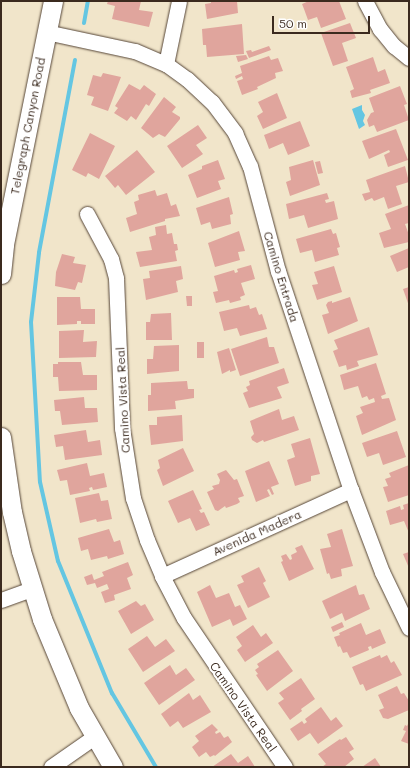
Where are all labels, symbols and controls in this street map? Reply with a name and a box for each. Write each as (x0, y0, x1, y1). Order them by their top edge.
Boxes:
scale bar (274, 8, 372, 34)
text: 50 m (279, 15, 307, 31)
street label: Telegraph Canyon Road (8, 56, 48, 196)
street label: Camino Entrada (260, 230, 302, 324)
street label: Camino Vista Real (113, 347, 133, 453)
street label: Avenida Madera (210, 507, 304, 559)
street label: Camino Vista Real (207, 659, 279, 755)

